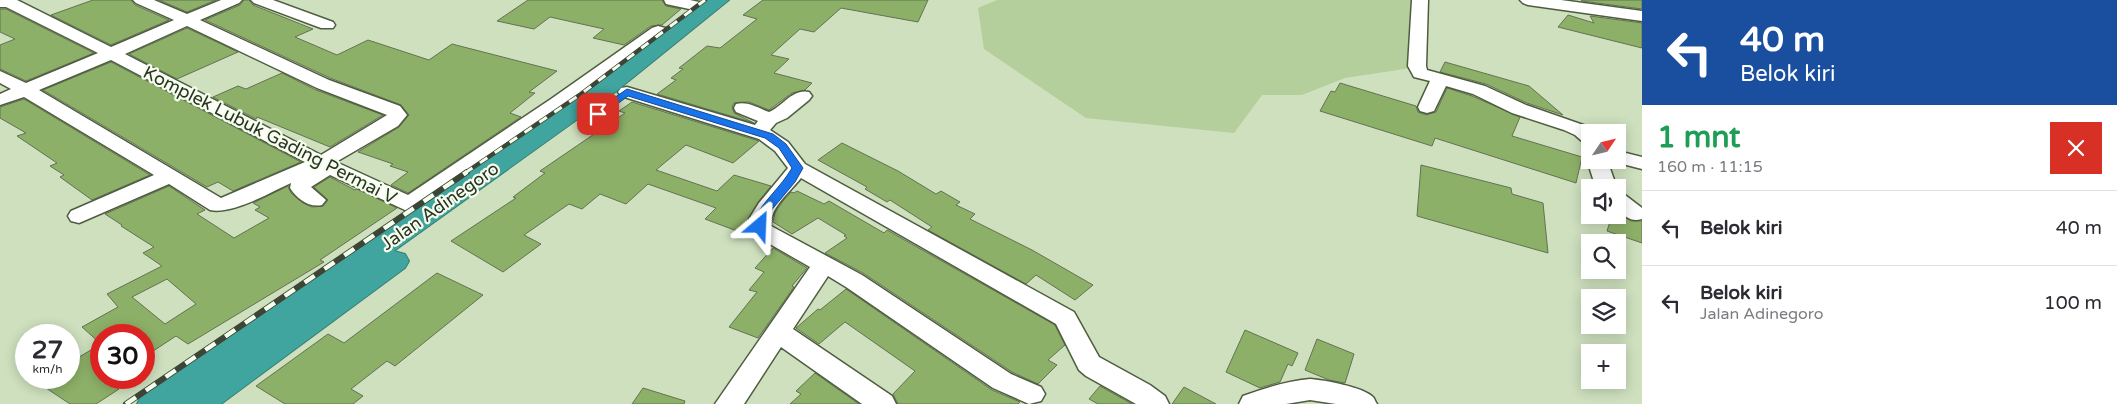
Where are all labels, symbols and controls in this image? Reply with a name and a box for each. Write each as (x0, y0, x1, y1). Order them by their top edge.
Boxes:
text: 40 m (1740, 19, 1825, 61)
icon: left (1657, 20, 1722, 85)
street label: Komplek Lubuk Gading Permai V (139, 61, 401, 209)
text: Belok kiri (1740, 61, 1836, 87)
pin (577, 93, 619, 135)
icon: arrive (584, 100, 612, 128)
text: 1 mnt (1657, 119, 1741, 156)
button: close (2050, 122, 2102, 174)
north arrow (1581, 124, 1626, 169)
map controls (1581, 124, 1626, 389)
street label: Jalan Adinegoro (377, 157, 503, 255)
text: 160 m · 11:15 (1657, 157, 1763, 177)
button: sound (1581, 179, 1626, 224)
position arrow (733, 199, 785, 251)
icon: left (1657, 214, 1685, 242)
text: Belok kiri (1700, 217, 1783, 239)
text: 40 m (2056, 217, 2102, 239)
button: search (1581, 234, 1626, 279)
text: Belok kiri (1700, 282, 1783, 304)
button: layers (1581, 289, 1626, 334)
icon: left (1657, 289, 1685, 317)
text: 100 m (2044, 292, 2102, 314)
text: Jalan Adinegoro (1700, 304, 1823, 324)
speed limit sign: 30 (90, 324, 155, 389)
text: 27 (32, 335, 63, 365)
button: + (1581, 344, 1626, 389)
text: km/h (32, 362, 63, 376)

